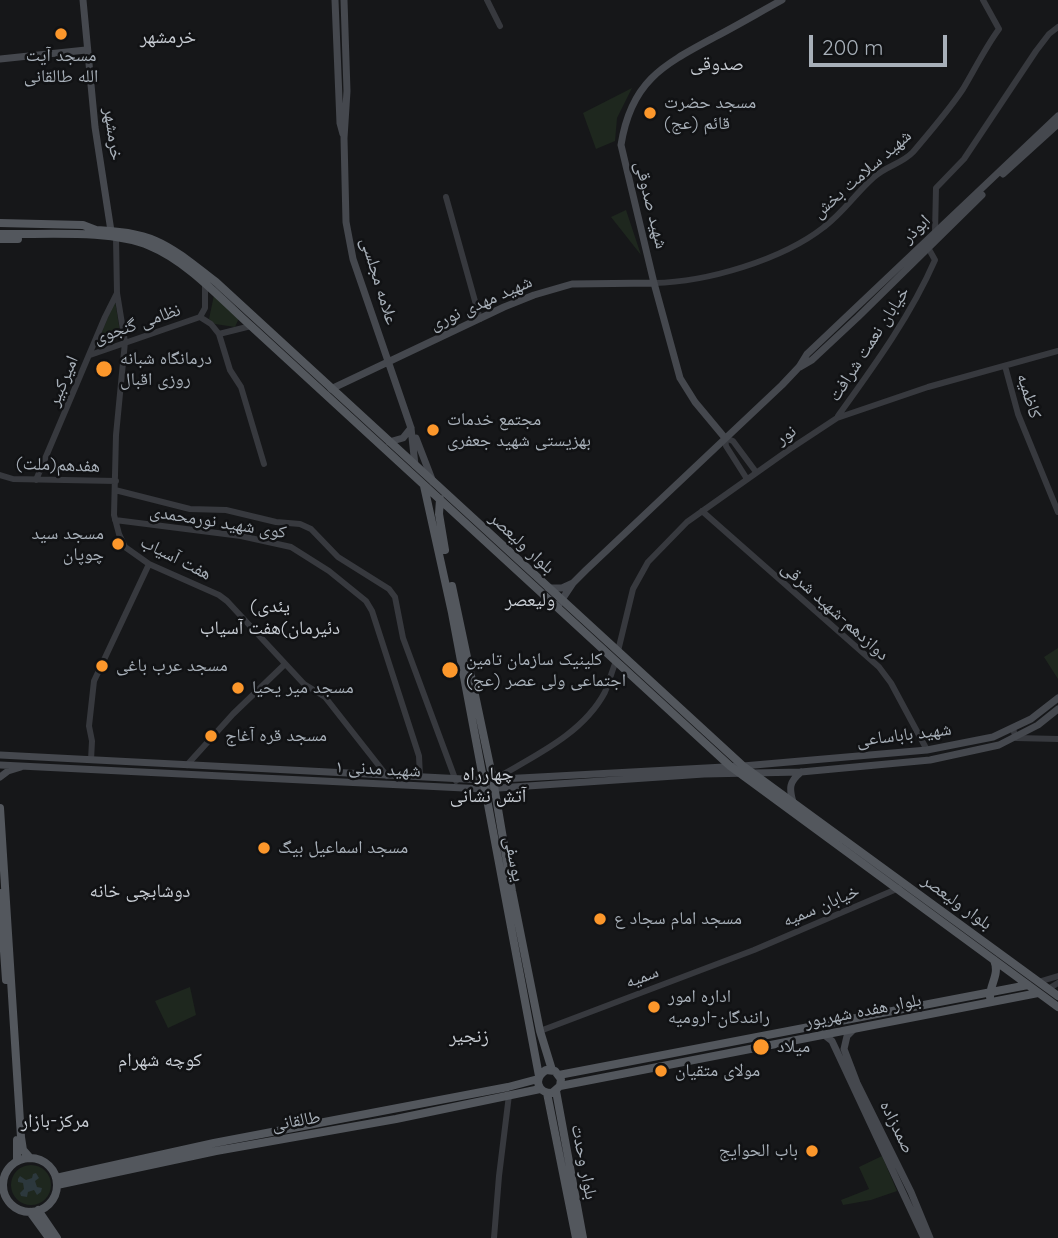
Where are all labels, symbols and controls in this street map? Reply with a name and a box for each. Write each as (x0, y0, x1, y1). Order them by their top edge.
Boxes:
scale bar (813, 21, 951, 65)
marker: مسجد آیت الله طالقانی (53, 26, 69, 42)
district label: خرمشهر (140, 26, 196, 48)
text: 200 m (822, 34, 884, 60)
place label: مسجد آیت الله طالقانی (24, 45, 98, 88)
district label: صدوقی (690, 53, 744, 75)
place label: مسجد حضرت قائم (عج) (664, 92, 756, 134)
marker: مسجد حضرت قائم (عج) (642, 105, 658, 121)
street label: خرمشهر (99, 106, 127, 162)
street label: شهید سلامت بخش (808, 125, 916, 223)
street label: شهید صدوقی (630, 159, 672, 251)
street label: ابوذر (897, 210, 935, 248)
street label: علامه مجلسی (355, 235, 403, 327)
street label: شهید مهدی نوری (426, 271, 536, 335)
street label: خیابان نعمت شرافت (824, 283, 914, 405)
street label: نظامی گنجوی (91, 299, 183, 349)
place label: درمانگاه شبانه روزی اقبال (120, 348, 212, 390)
street label: امیرکبیر (43, 353, 83, 409)
marker: درمانگاه شبانه روزی اقبال (94, 359, 114, 379)
street label: کاظمیه (1012, 371, 1046, 421)
place label: مجتمع خدمات بهزیستی شهید جعفری (447, 409, 591, 452)
street label: نور (772, 420, 800, 450)
marker: مجتمع خدمات بهزیستی شهید جعفری (425, 422, 441, 438)
street label: هفدهم(ملت) (16, 453, 100, 477)
street label: کوی شهید نورمحمدی (148, 501, 288, 543)
street label: بلوار ولیعصر (485, 507, 559, 579)
place label: مسجد سید چوپان (32, 523, 104, 566)
street label: هفت آسیاب (137, 531, 215, 585)
marker: مسجد سید چوپان (110, 536, 126, 552)
street label: دوازدهم-شهید شرقی (777, 557, 893, 665)
district label: ولیعصر (505, 589, 555, 611)
district label: (یئدی دئیرمان)هفت آسیاب (200, 595, 340, 639)
place label: کلینیک سازمان تامین اجتماعی ولی عصر (عج) (466, 649, 626, 692)
place label: مسجد عرب باغی (116, 655, 228, 677)
marker: مسجد عرب باغی (94, 658, 110, 674)
marker: کلینیک سازمان تامین اجتماعی ولی عصر (عج) (440, 660, 460, 680)
place label: مسجد میر یحیا (252, 677, 354, 699)
marker: مسجد میر یحیا (230, 680, 246, 696)
street label: شهید باباساعی (855, 718, 953, 752)
place label: مسجد قره آغاج (225, 725, 327, 747)
marker: مسجد قره آغاج (203, 728, 219, 744)
street label: شهید مدنی ۱ (335, 756, 421, 782)
district label: چهارراه آتش نشانی (450, 763, 526, 807)
street label: یوسفی (499, 834, 529, 884)
place label: مسجد اسماعیل بیگ (278, 837, 408, 859)
marker: مسجد اسماعیل بیگ (256, 840, 272, 856)
street label: بلوار ولیعصر (918, 869, 996, 935)
district label: دوشابچی خانه (90, 880, 190, 902)
street label: خیابان سمیه (779, 880, 863, 932)
place label: مسجد امام سجاد ع (614, 908, 742, 930)
marker: مسجد امام سجاد ع (592, 911, 608, 927)
street label: سمیه (622, 961, 662, 993)
place label: اداره امور رانندگان-ارومیه (668, 986, 770, 1028)
street label: بلوار هفده شهریور (803, 989, 923, 1033)
marker: اداره امور رانندگان-ارومیه (646, 999, 662, 1015)
district label: زنجیر (449, 1025, 489, 1047)
place label: میلاد (777, 1036, 810, 1058)
marker: میلاد (751, 1037, 771, 1057)
district label: کوچه شهرام (118, 1049, 202, 1071)
place label: مولای متقیان (675, 1060, 760, 1082)
marker: مولای متقیان (653, 1063, 669, 1079)
street label: صمدزاده (875, 1097, 919, 1157)
street label: طالقانی (270, 1106, 322, 1136)
district label: مرکز-بازار (21, 1110, 89, 1132)
street label: بلوار وحدت (566, 1123, 602, 1201)
place label: باب الحوایج (719, 1140, 798, 1162)
marker: باب الحوایج (804, 1143, 820, 1159)

